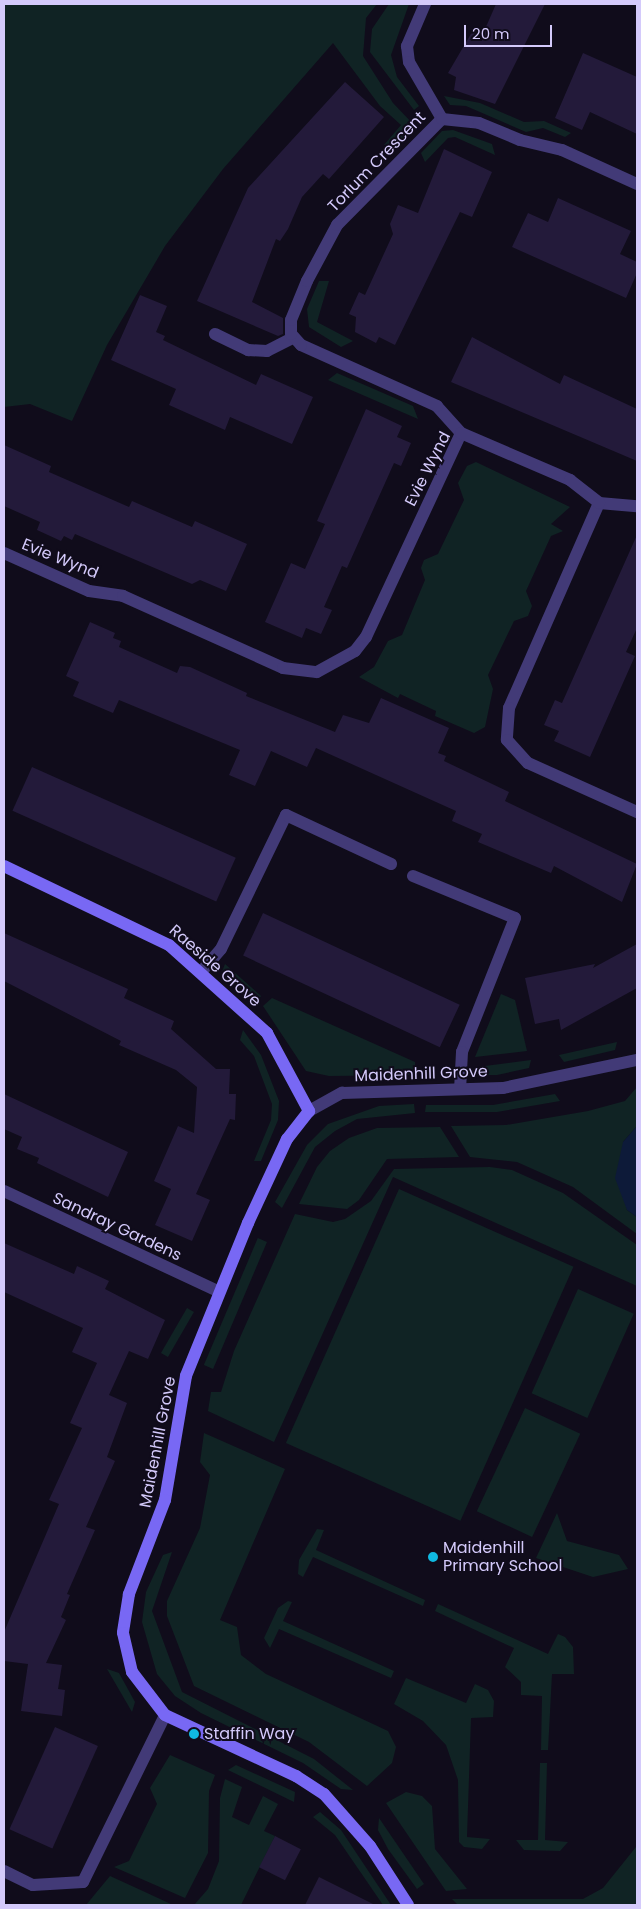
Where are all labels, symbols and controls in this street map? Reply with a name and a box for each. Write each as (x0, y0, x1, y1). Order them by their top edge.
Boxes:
scale bar (466, 15, 554, 47)
text: 20 m (472, 23, 510, 44)
street label: Torlum Crescent (324, 108, 430, 216)
street label: Evie Wynd (401, 429, 455, 509)
street label: Evie Wynd (19, 535, 101, 583)
street label: Raeside Grove (165, 921, 265, 1011)
street label: Maidenhill Grove (354, 1062, 488, 1086)
street label: Sandray Gardens (50, 1189, 184, 1265)
street label: Maidenhill Grove (136, 1375, 180, 1509)
place label: Maidenhill Primary School (443, 1538, 562, 1576)
marker: Maidenhill Primary School (427, 1551, 439, 1563)
place label: Staffin Way (204, 1724, 294, 1744)
marker: Staffin Way (188, 1728, 200, 1740)

